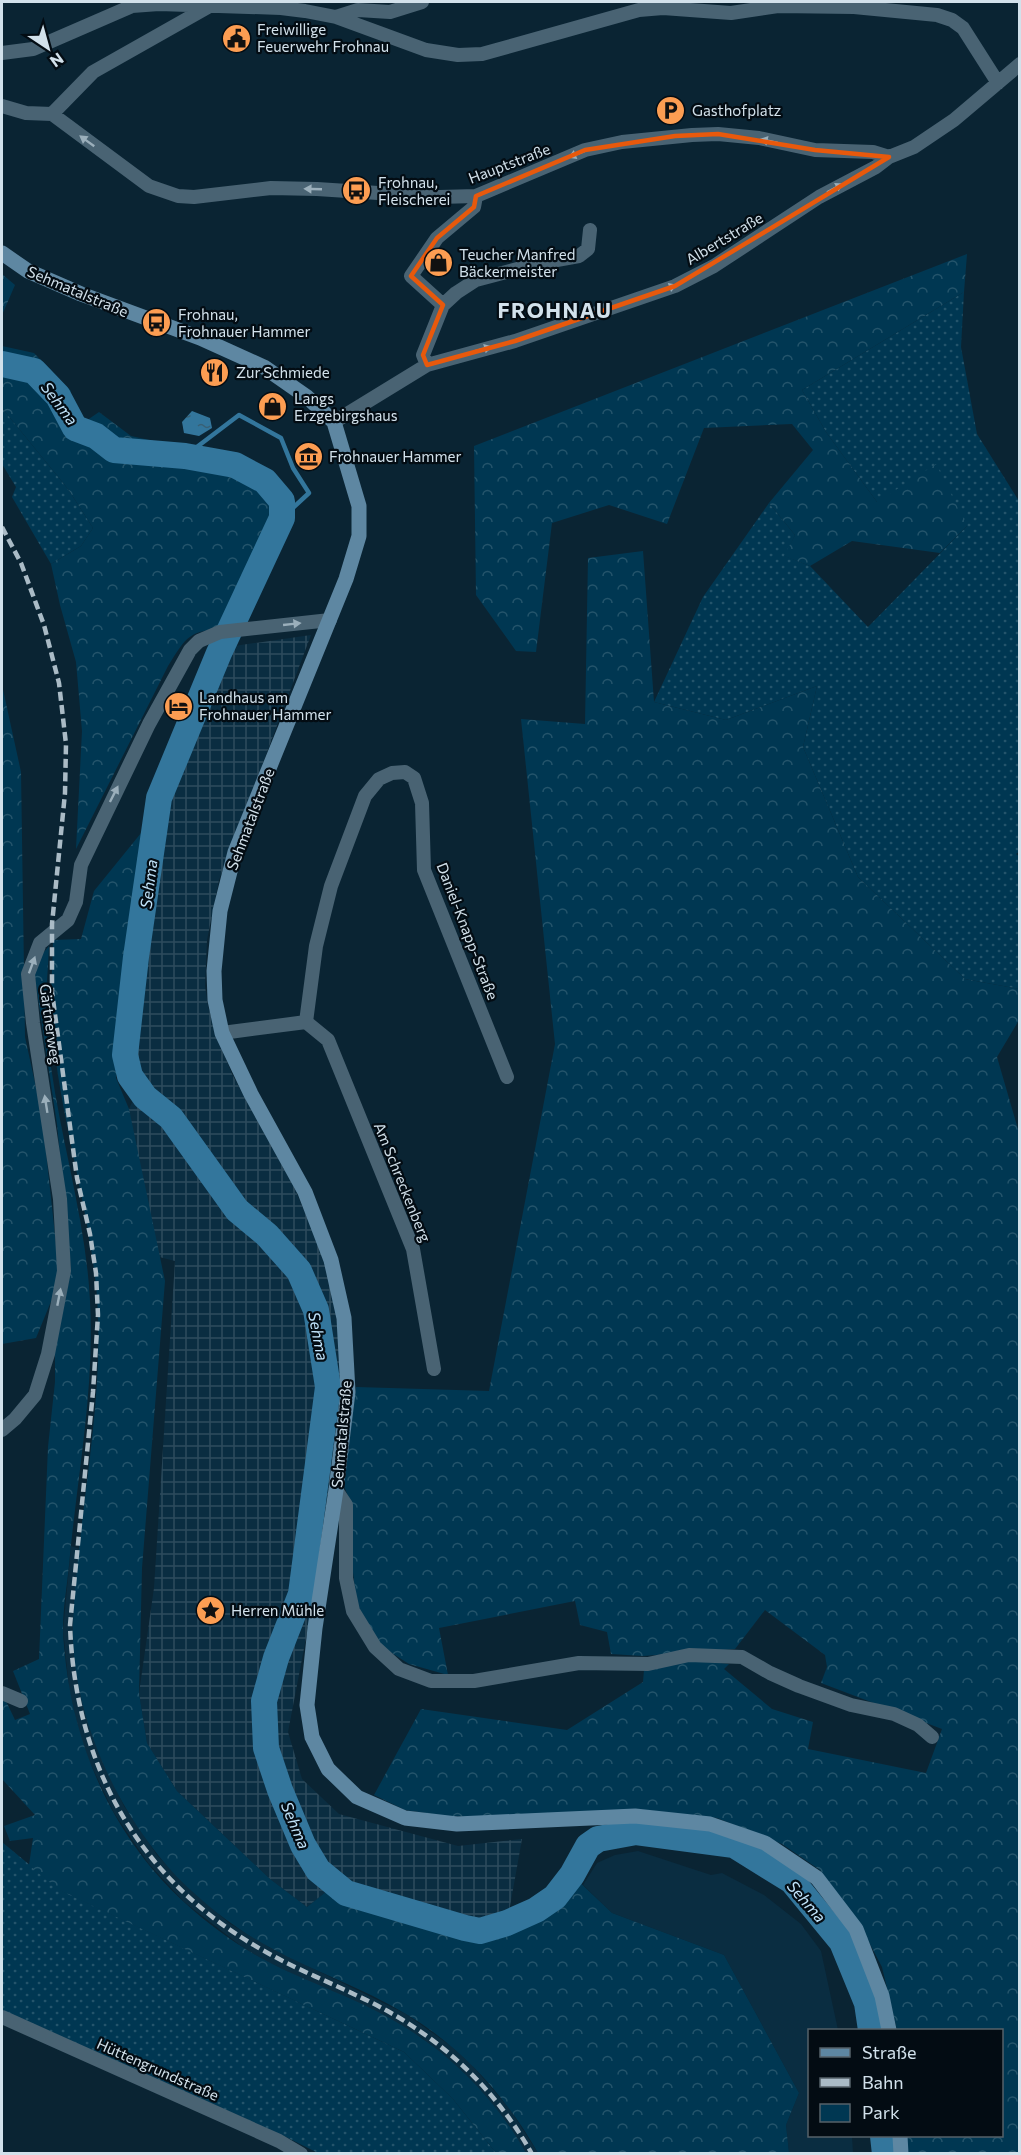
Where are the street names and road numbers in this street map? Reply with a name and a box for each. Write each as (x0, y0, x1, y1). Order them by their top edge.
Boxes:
street label: Hauptstraße (466, 139, 552, 187)
street label: Albertstraße (682, 208, 766, 268)
street label: Sehmatalstraße (25, 262, 131, 320)
street label: Sehmatalstraße (222, 765, 278, 872)
street label: Daniel-Knapp-Straße (434, 860, 502, 1002)
street label: Gärtnerweg (36, 983, 66, 1065)
street label: Am Schreckenberg (371, 1120, 435, 1244)
street label: Sehmatalstraße (327, 1380, 355, 1488)
street label: Hüttengrundstraße (94, 2034, 222, 2104)

